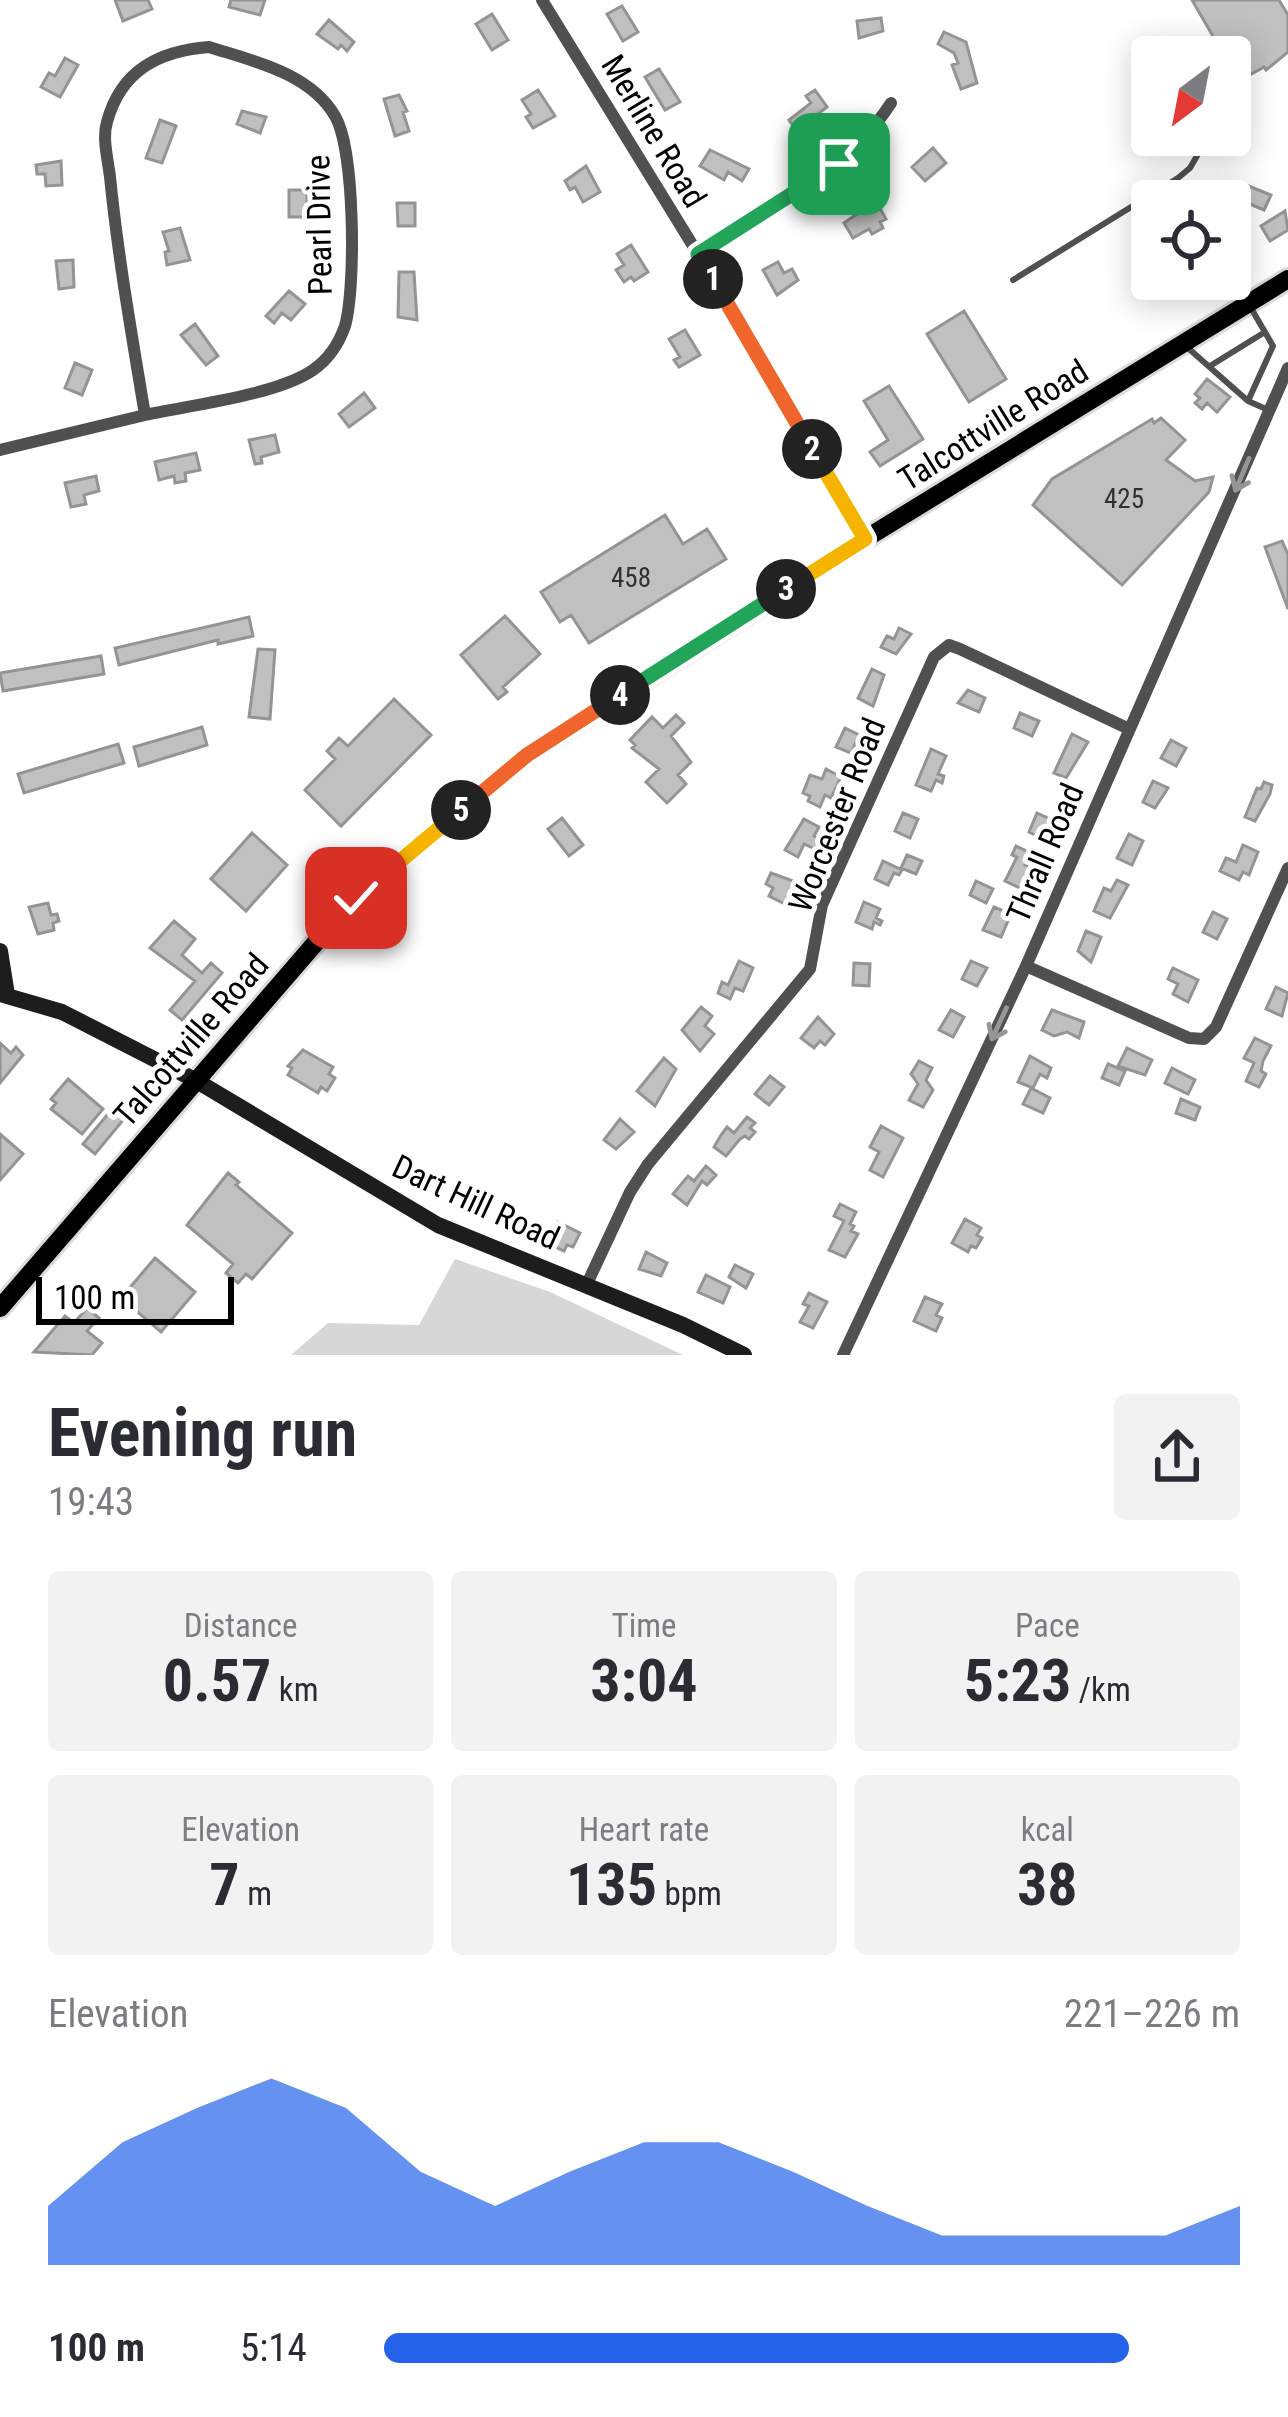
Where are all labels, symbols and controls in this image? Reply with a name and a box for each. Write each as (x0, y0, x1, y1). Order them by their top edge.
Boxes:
north arrow (1131, 36, 1251, 156)
map controls (1131, 36, 1251, 300)
street label: Merline Road (593, 48, 715, 214)
pin (788, 113, 890, 215)
icon: arrive (806, 131, 872, 197)
street label: Pearl Drive (298, 154, 340, 296)
button: locate (1131, 180, 1251, 300)
pin: 1 (683, 249, 743, 309)
text: 1 (705, 259, 721, 298)
street label: Talcottville Road (891, 351, 1095, 499)
pin: 2 (782, 419, 842, 479)
text: 2 (804, 429, 820, 468)
one-way arrow (1230, 456, 1251, 493)
house number: 425 (1104, 483, 1144, 515)
pin: 3 (756, 559, 816, 619)
house number: 458 (611, 562, 651, 594)
text: 3 (778, 569, 794, 608)
pin: 4 (590, 665, 650, 725)
text: 4 (612, 675, 628, 714)
street label: Worcester Road (780, 712, 894, 918)
street label: Thrall Road (998, 778, 1092, 928)
pin: 5 (431, 780, 491, 840)
text: 5 (453, 790, 469, 829)
pin (305, 847, 407, 949)
icon: check (323, 865, 389, 931)
street label: Talcottville Road (105, 946, 277, 1134)
one-way arrow (987, 1005, 1009, 1041)
street label: Dart Hill Road (386, 1146, 566, 1258)
scale bar (36, 1271, 234, 1324)
text: 100 m (54, 1278, 135, 1317)
button: share (1114, 1394, 1240, 1520)
text: Evening run (48, 1395, 357, 1472)
text: 19:43 (48, 1479, 134, 1525)
text: Distance (184, 1606, 298, 1645)
text: Time (611, 1606, 677, 1645)
text: Pace (1015, 1606, 1080, 1645)
text: 0.57 (163, 1645, 271, 1716)
text: 3:04 (590, 1645, 698, 1716)
text: 5:23 (964, 1645, 1071, 1716)
text: km (271, 1670, 319, 1709)
text: /km (1071, 1670, 1131, 1709)
text: Elevation (181, 1810, 300, 1849)
text: Heart rate (579, 1810, 709, 1849)
text: kcal (1021, 1810, 1074, 1849)
text: 7 (209, 1849, 240, 1920)
text: 135 (566, 1849, 657, 1920)
text: 38 (1017, 1849, 1078, 1920)
text: m (240, 1874, 272, 1913)
text: bpm (657, 1874, 722, 1913)
text: Elevation (48, 1991, 188, 2037)
text: 221–226 m (1064, 1991, 1240, 2037)
text: 100 m (48, 2325, 145, 2371)
text: 5:14 (240, 2325, 307, 2371)

